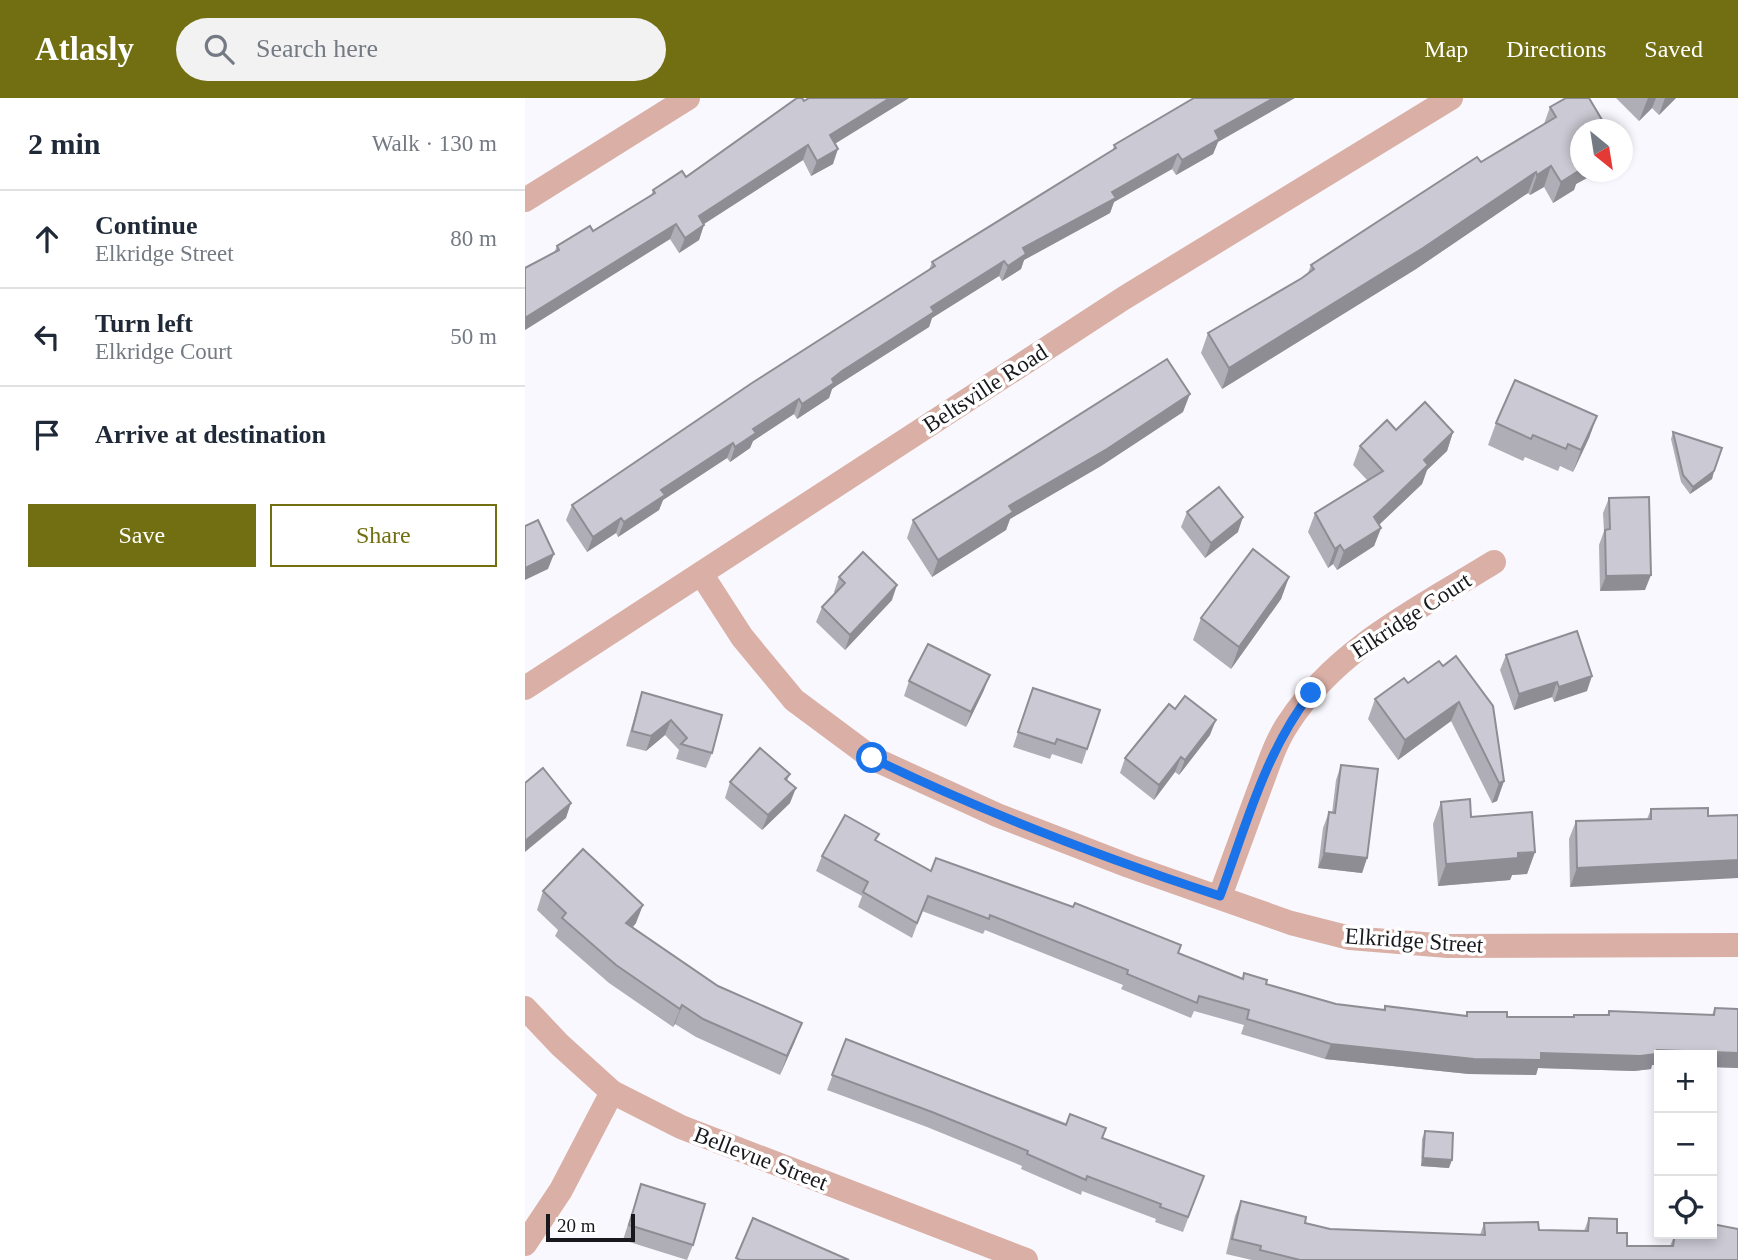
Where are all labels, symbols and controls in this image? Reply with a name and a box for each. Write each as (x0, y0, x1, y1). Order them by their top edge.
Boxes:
search box (176, 18, 666, 81)
icon: search (200, 30, 238, 68)
text: Atlasly (35, 31, 134, 67)
text: Search here (256, 34, 378, 63)
text: Map (1424, 36, 1468, 62)
text: Directions (1506, 36, 1606, 62)
text: Saved (1644, 36, 1703, 62)
north arrow (1570, 119, 1633, 182)
text: 2 min (28, 127, 101, 160)
text: Walk · 130 m (372, 131, 497, 156)
text: Continue (95, 211, 198, 240)
icon: ahead (28, 220, 66, 258)
text: 80 m (450, 226, 497, 251)
text: Elkridge Street (95, 241, 234, 266)
text: Turn left (95, 309, 193, 338)
icon: left (28, 318, 66, 356)
text: 50 m (450, 324, 497, 349)
text: Elkridge Court (95, 339, 232, 364)
street label: Beltsville Road (919, 339, 1052, 438)
icon: arrive (28, 416, 66, 454)
text: Arrive at destination (95, 420, 326, 449)
button: Save (28, 504, 256, 567)
button: Share (270, 504, 497, 567)
street label: Elkridge Court (1347, 567, 1476, 663)
route end (1295, 677, 1326, 708)
route start (856, 742, 887, 773)
street label: Elkridge Street (1344, 923, 1485, 958)
map controls (1654, 1050, 1717, 1239)
button: + (1654, 1050, 1717, 1113)
button: − (1654, 1113, 1717, 1176)
street label: Bellevue Street (690, 1122, 832, 1196)
button: locate (1654, 1176, 1717, 1239)
scale bar (546, 1211, 635, 1243)
text: 20 m (557, 1215, 596, 1236)

